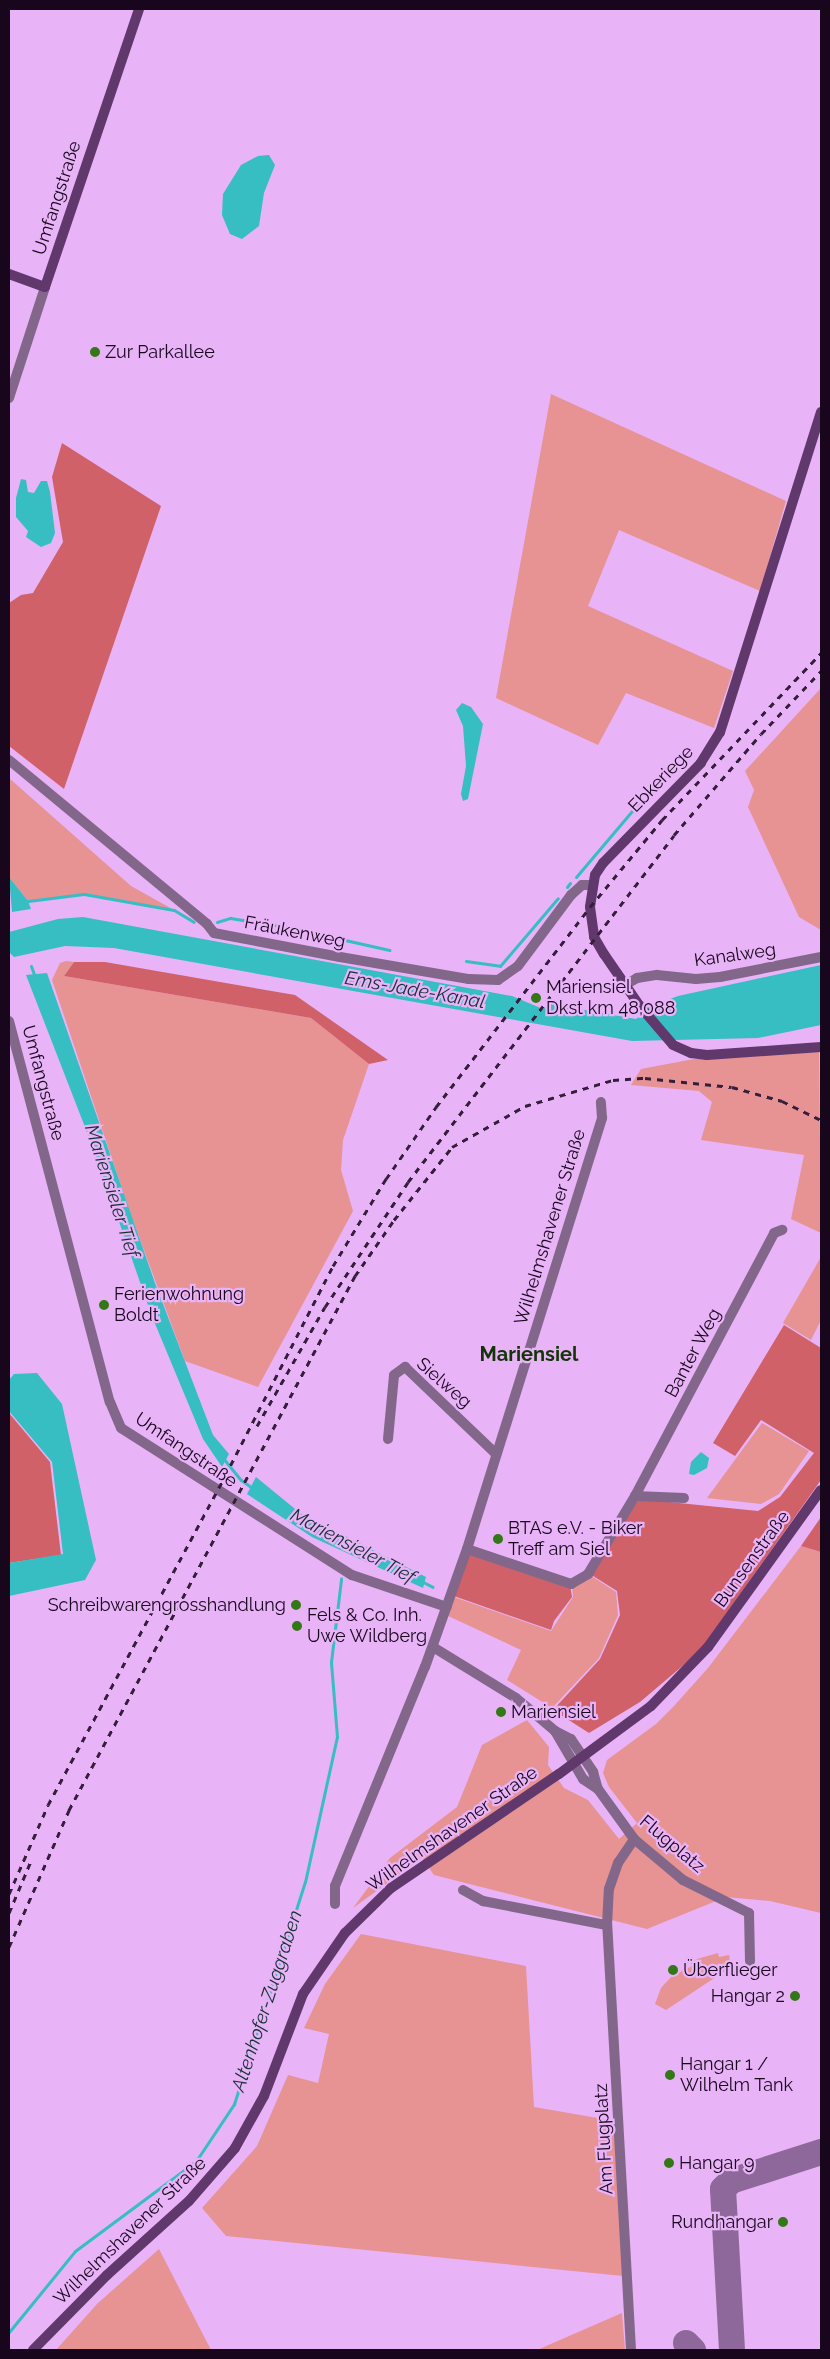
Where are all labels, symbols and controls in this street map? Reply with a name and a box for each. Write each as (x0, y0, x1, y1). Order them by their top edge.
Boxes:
street label: Umfangstraße (28, 138, 86, 258)
place label: Zur Parkallee (105, 341, 215, 363)
marker: Zur Parkallee (89, 346, 101, 358)
street label: Ebkeriege (624, 741, 698, 817)
street label: Fräukenweg (243, 912, 347, 952)
street label: Kanalweg (693, 939, 777, 971)
water label: Ems-Jade-Kanal (343, 966, 487, 1014)
place label: Mariensiel Dkst km 48,088 (546, 977, 675, 1020)
marker: Mariensiel Dkst km 48,088 (530, 992, 542, 1004)
street label: Umfangstraße (17, 1023, 69, 1143)
water label: Mariensieler Tief (80, 1121, 144, 1261)
street label: Wilhelmshavener Straße (510, 1126, 590, 1328)
place label: Ferienwohnung Boldt (114, 1284, 244, 1326)
marker: Ferienwohnung Boldt (98, 1299, 110, 1311)
street label: Banter Weg (660, 1304, 726, 1402)
district label: Mariensiel (480, 1342, 578, 1366)
street label: Sielweg (412, 1353, 476, 1413)
street label: Umfangstraße (131, 1408, 241, 1492)
water label: Mariensieler Tief (286, 1503, 420, 1589)
street label: Bunsenstraße (710, 1506, 794, 1612)
place label: BTAS e.V. - Biker Treff am Siel (508, 1518, 643, 1560)
marker: BTAS e.V. - Biker Treff am Siel (492, 1533, 504, 1545)
place label: Schreibwarengrosshandlung (48, 1594, 286, 1616)
marker: Schreibwarengrosshandlung (290, 1599, 302, 1611)
place label: Fels & Co. Inh. Uwe Wildberg (307, 1605, 428, 1648)
marker: Fels & Co. Inh. Uwe Wildberg (291, 1620, 303, 1632)
place label: Mariensiel (511, 1701, 596, 1723)
marker: Mariensiel (495, 1706, 507, 1718)
street label: Wilhelmshavener Straße (362, 1762, 542, 1896)
street label: Flugplatz (635, 1811, 709, 1877)
water label: Altenhofer-Zuggraben (227, 1908, 307, 2094)
place label: Überflieger (683, 1959, 777, 1981)
marker: Überflieger (667, 1964, 679, 1976)
place label: Hangar 2 (710, 1985, 785, 2007)
marker: Hangar 2 (789, 1990, 801, 2002)
place label: Hangar 1 / Wilhelm Tank (680, 2054, 794, 2096)
marker: Hangar 1 / Wilhelm Tank (664, 2069, 676, 2081)
street label: Am Flugplatz (590, 2083, 618, 2195)
street label: Wilhelmshavener Straße (49, 2152, 211, 2310)
place label: Hangar 9 (679, 2152, 755, 2174)
marker: Hangar 9 (663, 2157, 675, 2169)
place label: Rundhangar (671, 2211, 773, 2233)
marker: Rundhangar (777, 2216, 789, 2228)

